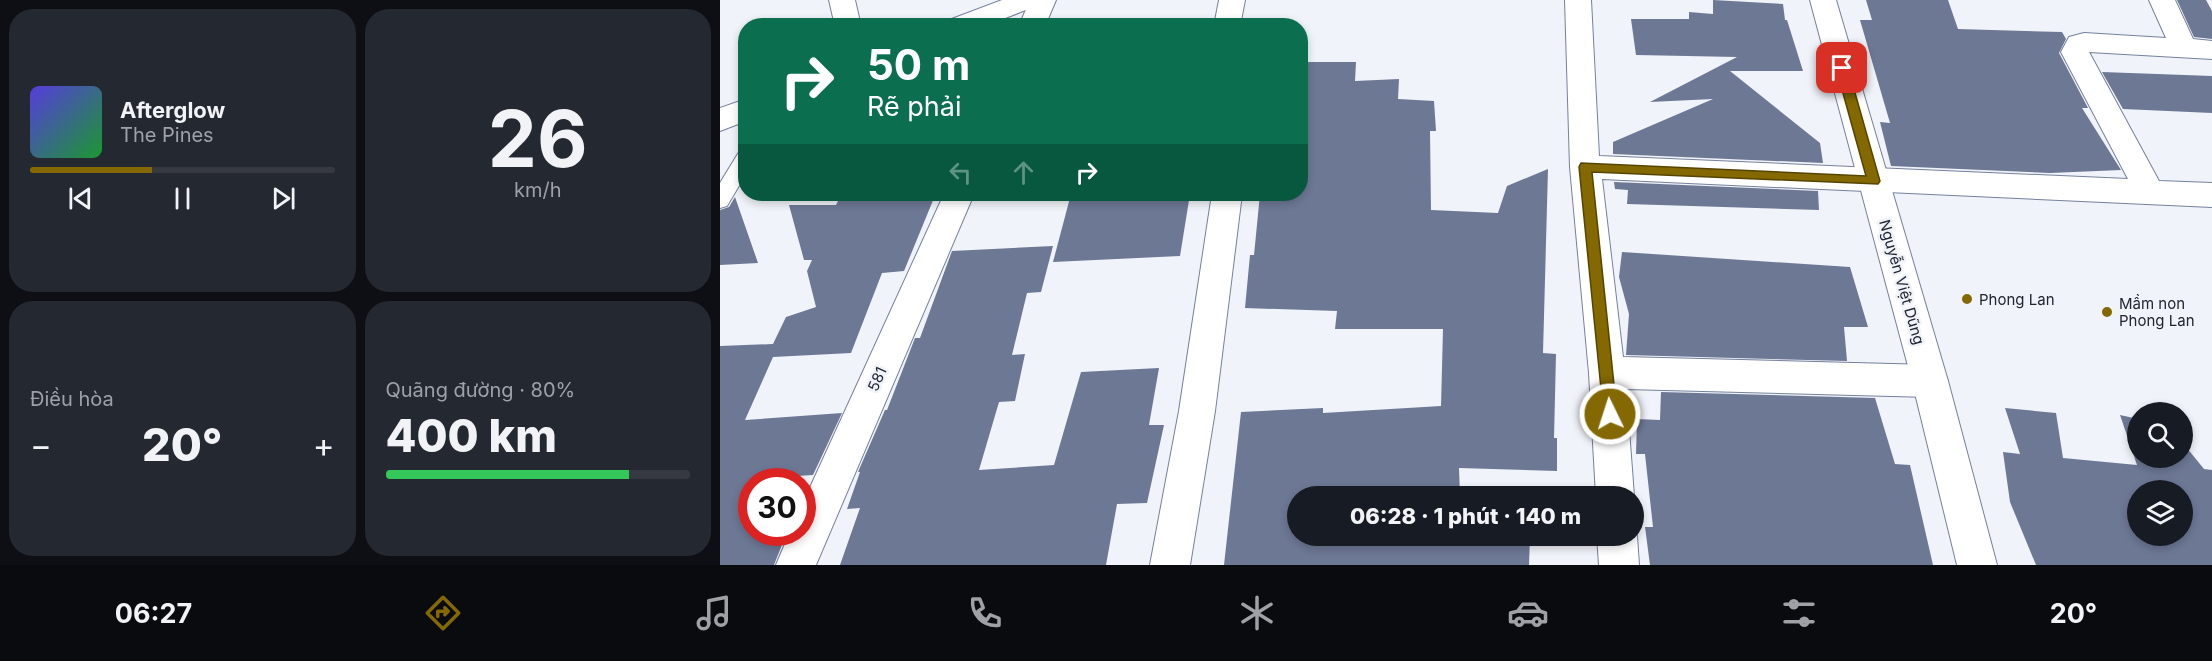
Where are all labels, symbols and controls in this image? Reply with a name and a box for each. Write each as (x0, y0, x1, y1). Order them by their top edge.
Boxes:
text: 50 m (867, 39, 970, 90)
icon: right (768, 42, 846, 120)
pin (1816, 42, 1867, 93)
icon: arrive (1825, 51, 1858, 84)
text: Rẽ phải (867, 90, 962, 123)
text: 26 (488, 91, 588, 186)
text: Afterglow (120, 97, 225, 123)
text: The Pines (120, 123, 214, 147)
icon: left (944, 156, 977, 189)
icon: ahead (1007, 156, 1040, 189)
icon: right (1070, 156, 1103, 189)
text: km/h (514, 178, 562, 202)
icon: previous (64, 182, 97, 215)
icon: pause (166, 182, 199, 215)
icon: next (267, 182, 300, 215)
street label: Nguyễn Việt Dũng (1875, 217, 1929, 347)
place label: Phong Lan (1979, 290, 2055, 309)
marker: Phong Lan (1960, 292, 1974, 306)
place label: Mầm non Phong Lan (2119, 294, 2195, 330)
marker: Mầm non Phong Lan (2100, 305, 2114, 319)
street label: 581 (863, 364, 891, 394)
text: Quãng đường · 80% (386, 378, 575, 402)
position arrow (1578, 382, 1642, 446)
text: Điều hòa (30, 387, 114, 411)
map controls (2127, 402, 2193, 546)
button: search (2127, 402, 2193, 468)
text: 400 km (386, 408, 557, 463)
text: 20° (142, 417, 223, 472)
text: − (30, 425, 52, 465)
text: + (313, 425, 334, 465)
speed limit sign: 30 (738, 468, 816, 546)
button: layers (2127, 480, 2193, 546)
text: 06:28 · 1 phút · 140 m (1350, 503, 1581, 529)
icon: directions (422, 592, 464, 634)
icon: music (693, 592, 735, 634)
icon: phone (964, 592, 1006, 634)
icon: climate (1236, 592, 1278, 634)
icon: car (1507, 592, 1549, 634)
icon: filters (1778, 592, 1820, 634)
text: 06:27 (115, 597, 192, 630)
text: 20° (2050, 597, 2097, 630)

